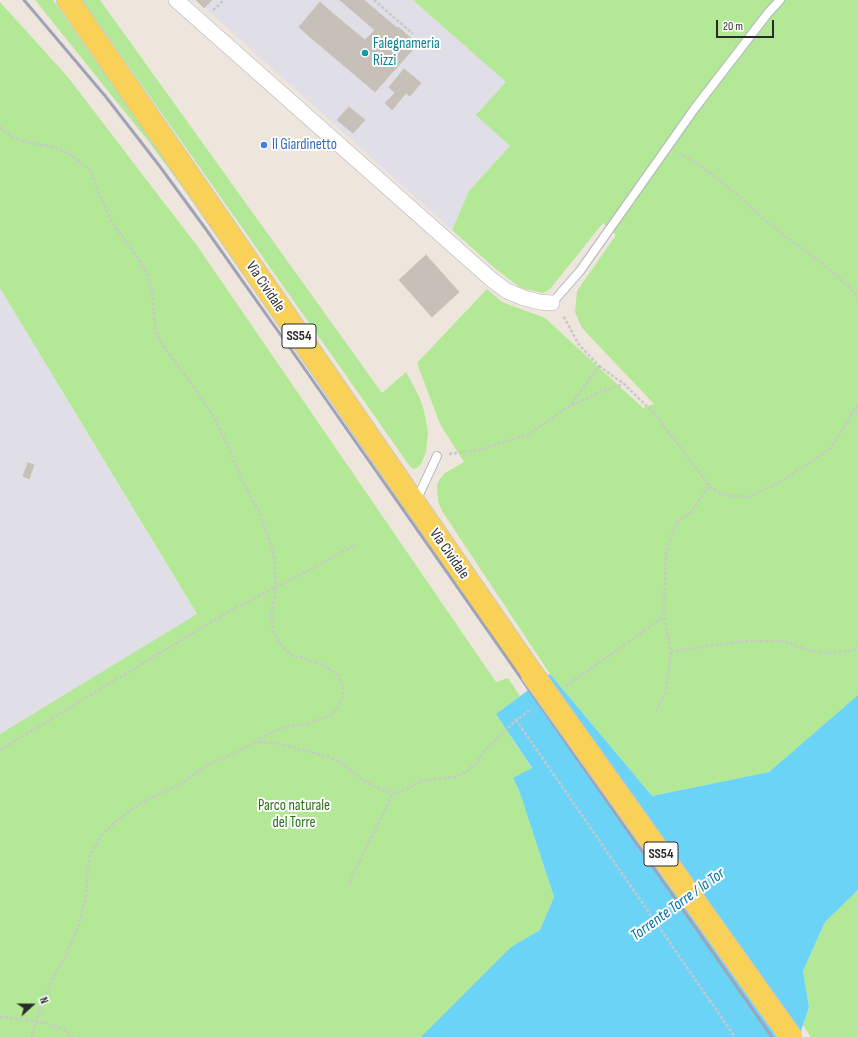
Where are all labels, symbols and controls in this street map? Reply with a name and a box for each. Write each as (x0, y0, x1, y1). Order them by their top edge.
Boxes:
scale bar (718, 12, 776, 38)
text: 20 m (723, 19, 743, 34)
place label: Falegnameria Rizzi (373, 35, 440, 70)
marker: Falegnameria Rizzi (360, 48, 370, 58)
place label: Il Giardinetto (272, 136, 337, 154)
marker: Il Giardinetto (259, 140, 269, 150)
street label: Via Cividale (242, 258, 288, 316)
road number: SS54 (282, 324, 316, 348)
street label: Via Cividale (425, 525, 473, 583)
park label: Parco naturale del Torre (258, 797, 330, 832)
road number: SS54 (644, 842, 678, 866)
water label: Torrente Torre / la Tor (627, 864, 729, 946)
north arrow (12, 985, 52, 1025)
text: N (37, 995, 51, 1006)

